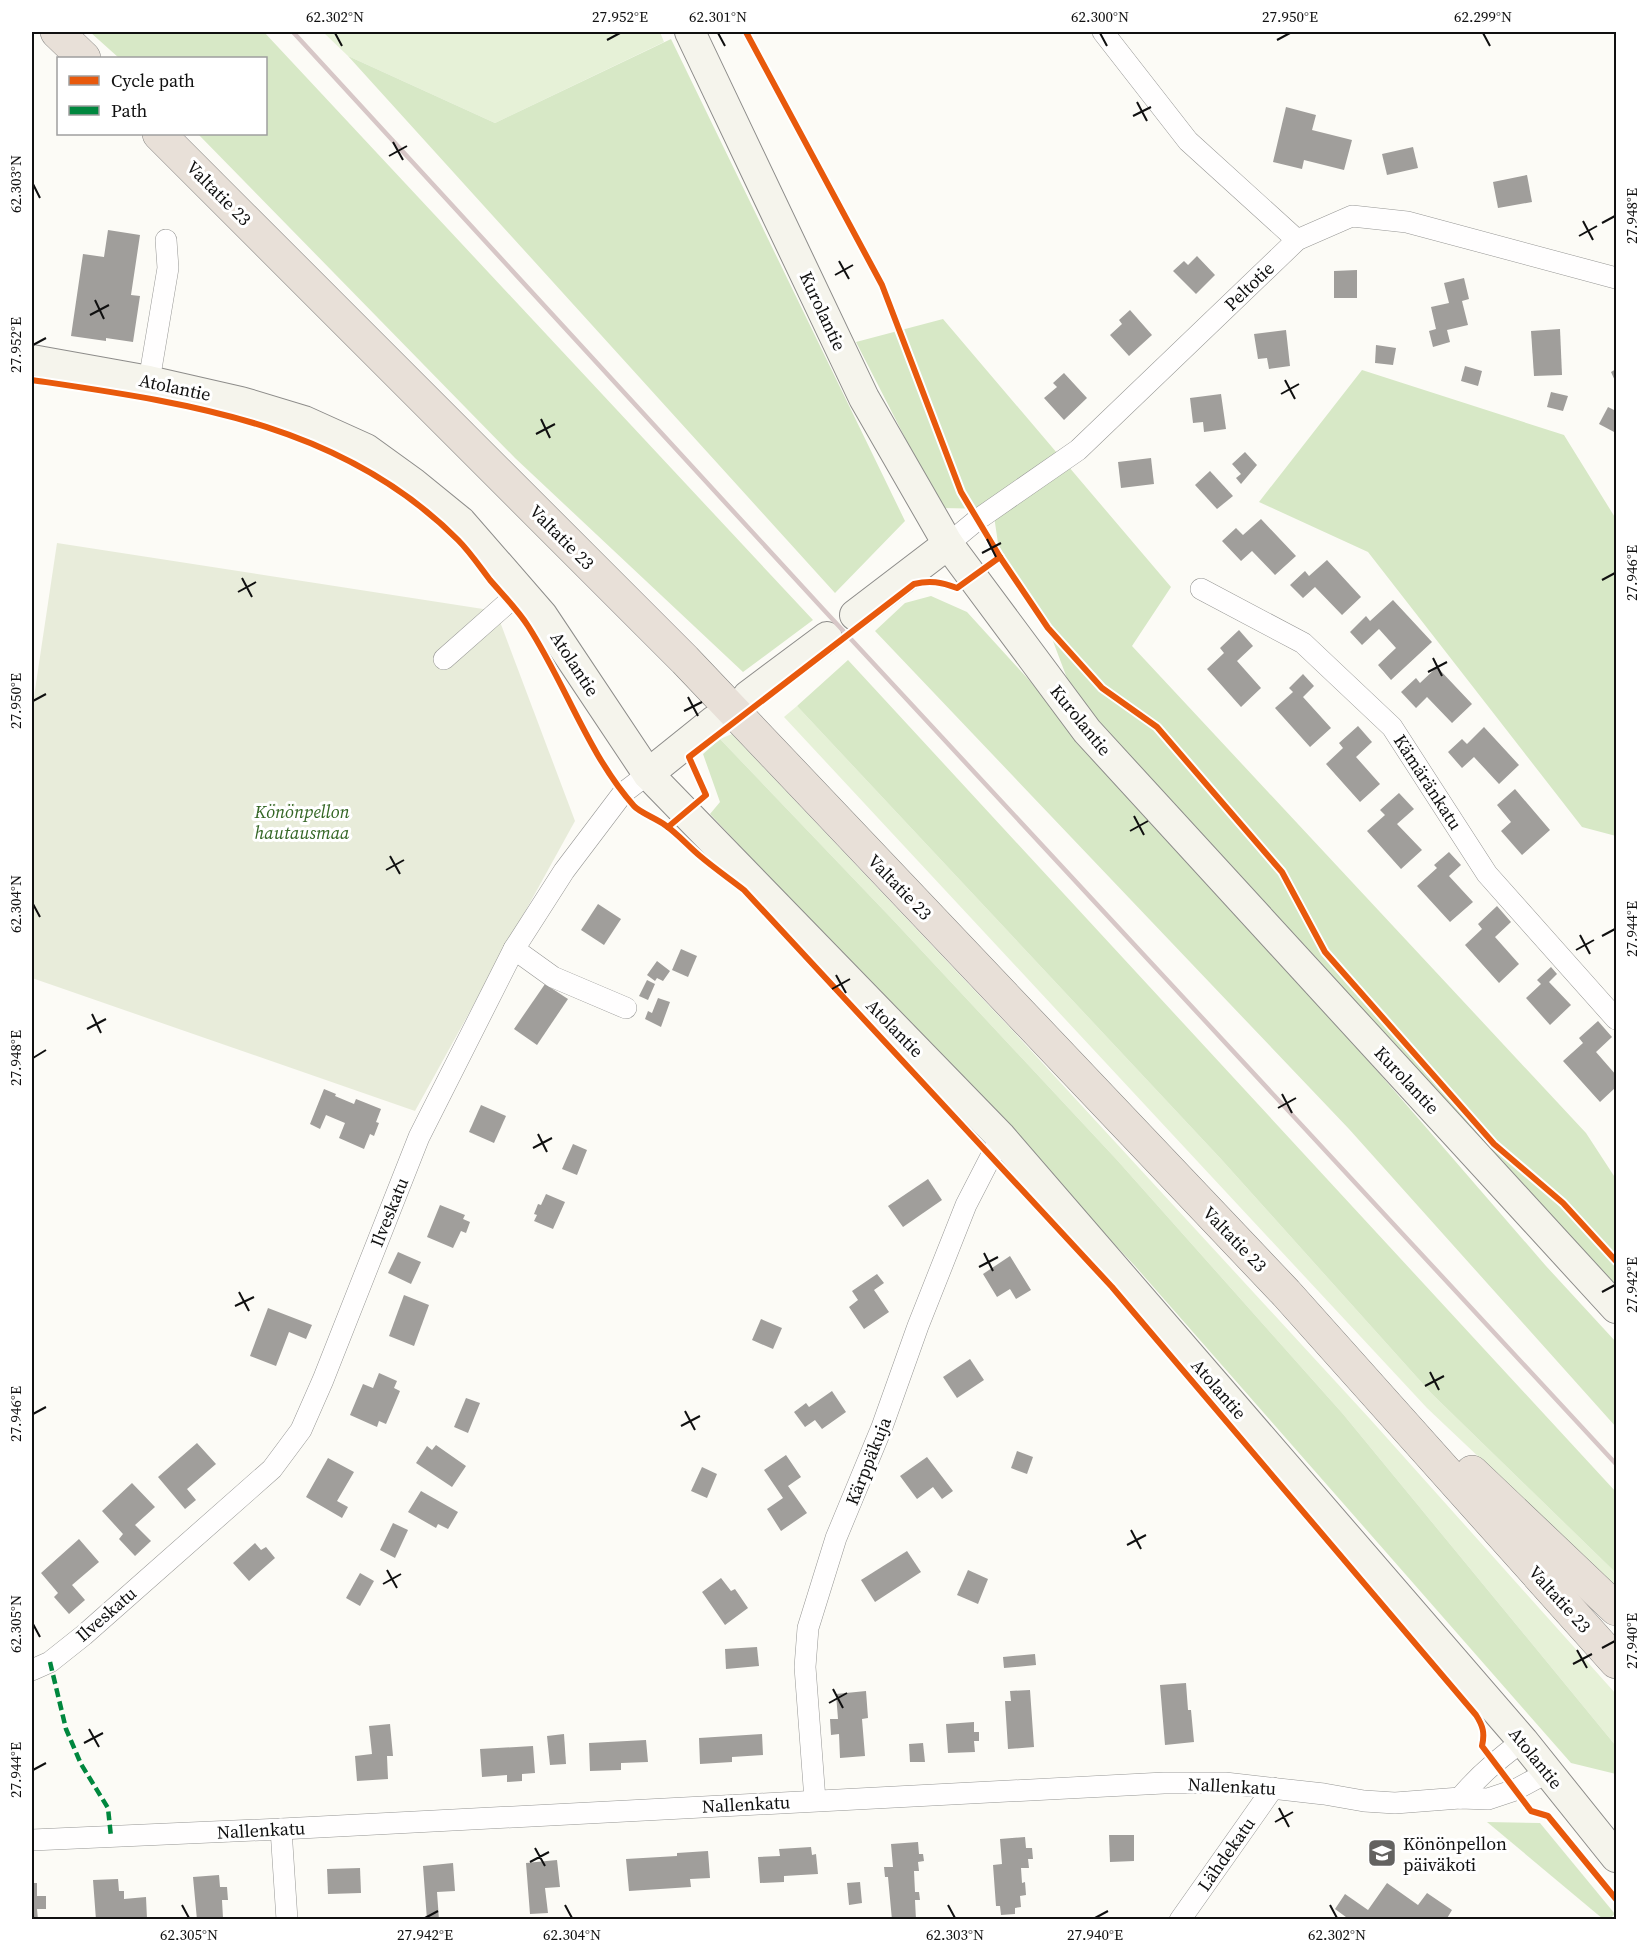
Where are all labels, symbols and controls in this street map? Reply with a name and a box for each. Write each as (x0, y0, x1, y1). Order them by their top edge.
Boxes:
text: 62.302°N (306, 6, 364, 27)
text: 27.952°E (592, 6, 648, 27)
text: 62.301°N (689, 6, 747, 27)
text: 62.300°N (1071, 6, 1129, 27)
text: 27.950°E (1262, 6, 1318, 27)
text: 62.299°N (1454, 6, 1512, 27)
legend (57, 57, 267, 135)
text: Cycle path (111, 68, 195, 93)
text: Path (111, 98, 148, 123)
text: 62.303°N (5, 155, 26, 213)
street label: Valtatie 23 (181, 155, 257, 231)
text: 27.948°E (1621, 188, 1642, 244)
street label: Peltotie (1219, 256, 1279, 316)
street label: Kurolantie (794, 267, 852, 355)
text: 27.952°E (5, 317, 26, 373)
street label: Atolantie (137, 367, 213, 407)
street label: Valtatie 23 (524, 499, 600, 575)
text: 27.946°E (1621, 545, 1642, 601)
street label: Atolantie (545, 627, 605, 701)
text: 27.950°E (5, 673, 26, 729)
street label: Kurolantie (1045, 679, 1117, 761)
street label: Kämäränkatu (1388, 730, 1468, 834)
park label: Könönpellon hautausmaa (253, 799, 350, 845)
street label: Valtatie 23 (862, 849, 938, 925)
text: 62.304°N (5, 875, 26, 933)
text: 27.944°E (1621, 901, 1642, 957)
street label: Atolantie (861, 993, 929, 1063)
text: 27.948°E (5, 1030, 26, 1086)
street label: Kurolantie (1369, 1040, 1445, 1120)
street label: Ilveskatu (364, 1174, 414, 1250)
street label: Valtatie 23 (1197, 1201, 1273, 1277)
text: 27.942°E (1621, 1257, 1642, 1313)
street label: Atolantie (1186, 1353, 1252, 1425)
text: 27.946°E (5, 1386, 26, 1442)
street label: Kärppäkuja (839, 1412, 897, 1509)
street label: Valtatie 23 (1523, 1560, 1597, 1638)
street label: Ilveskatu (70, 1581, 142, 1647)
text: 62.305°N (5, 1595, 26, 1653)
text: 27.940°E (1621, 1613, 1642, 1669)
street label: Atolantie (1503, 1722, 1569, 1794)
text: 27.944°E (5, 1742, 26, 1798)
street label: Nallenkatu (1187, 1771, 1277, 1801)
street label: Nallenkatu (701, 1789, 791, 1819)
street label: Lähdekatu (1191, 1812, 1261, 1896)
street label: Nallenkatu (216, 1815, 306, 1845)
place label: Könönpellon päiväkoti (1403, 1831, 1507, 1877)
school or university icon: Könönpellon päiväkoti (1366, 1837, 1398, 1869)
text: 62.305°N (160, 1924, 218, 1945)
text: 27.942°E (397, 1924, 453, 1945)
text: 62.304°N (543, 1924, 601, 1945)
text: 62.303°N (926, 1924, 984, 1945)
text: 27.940°E (1067, 1924, 1123, 1945)
text: 62.302°N (1308, 1924, 1366, 1945)

